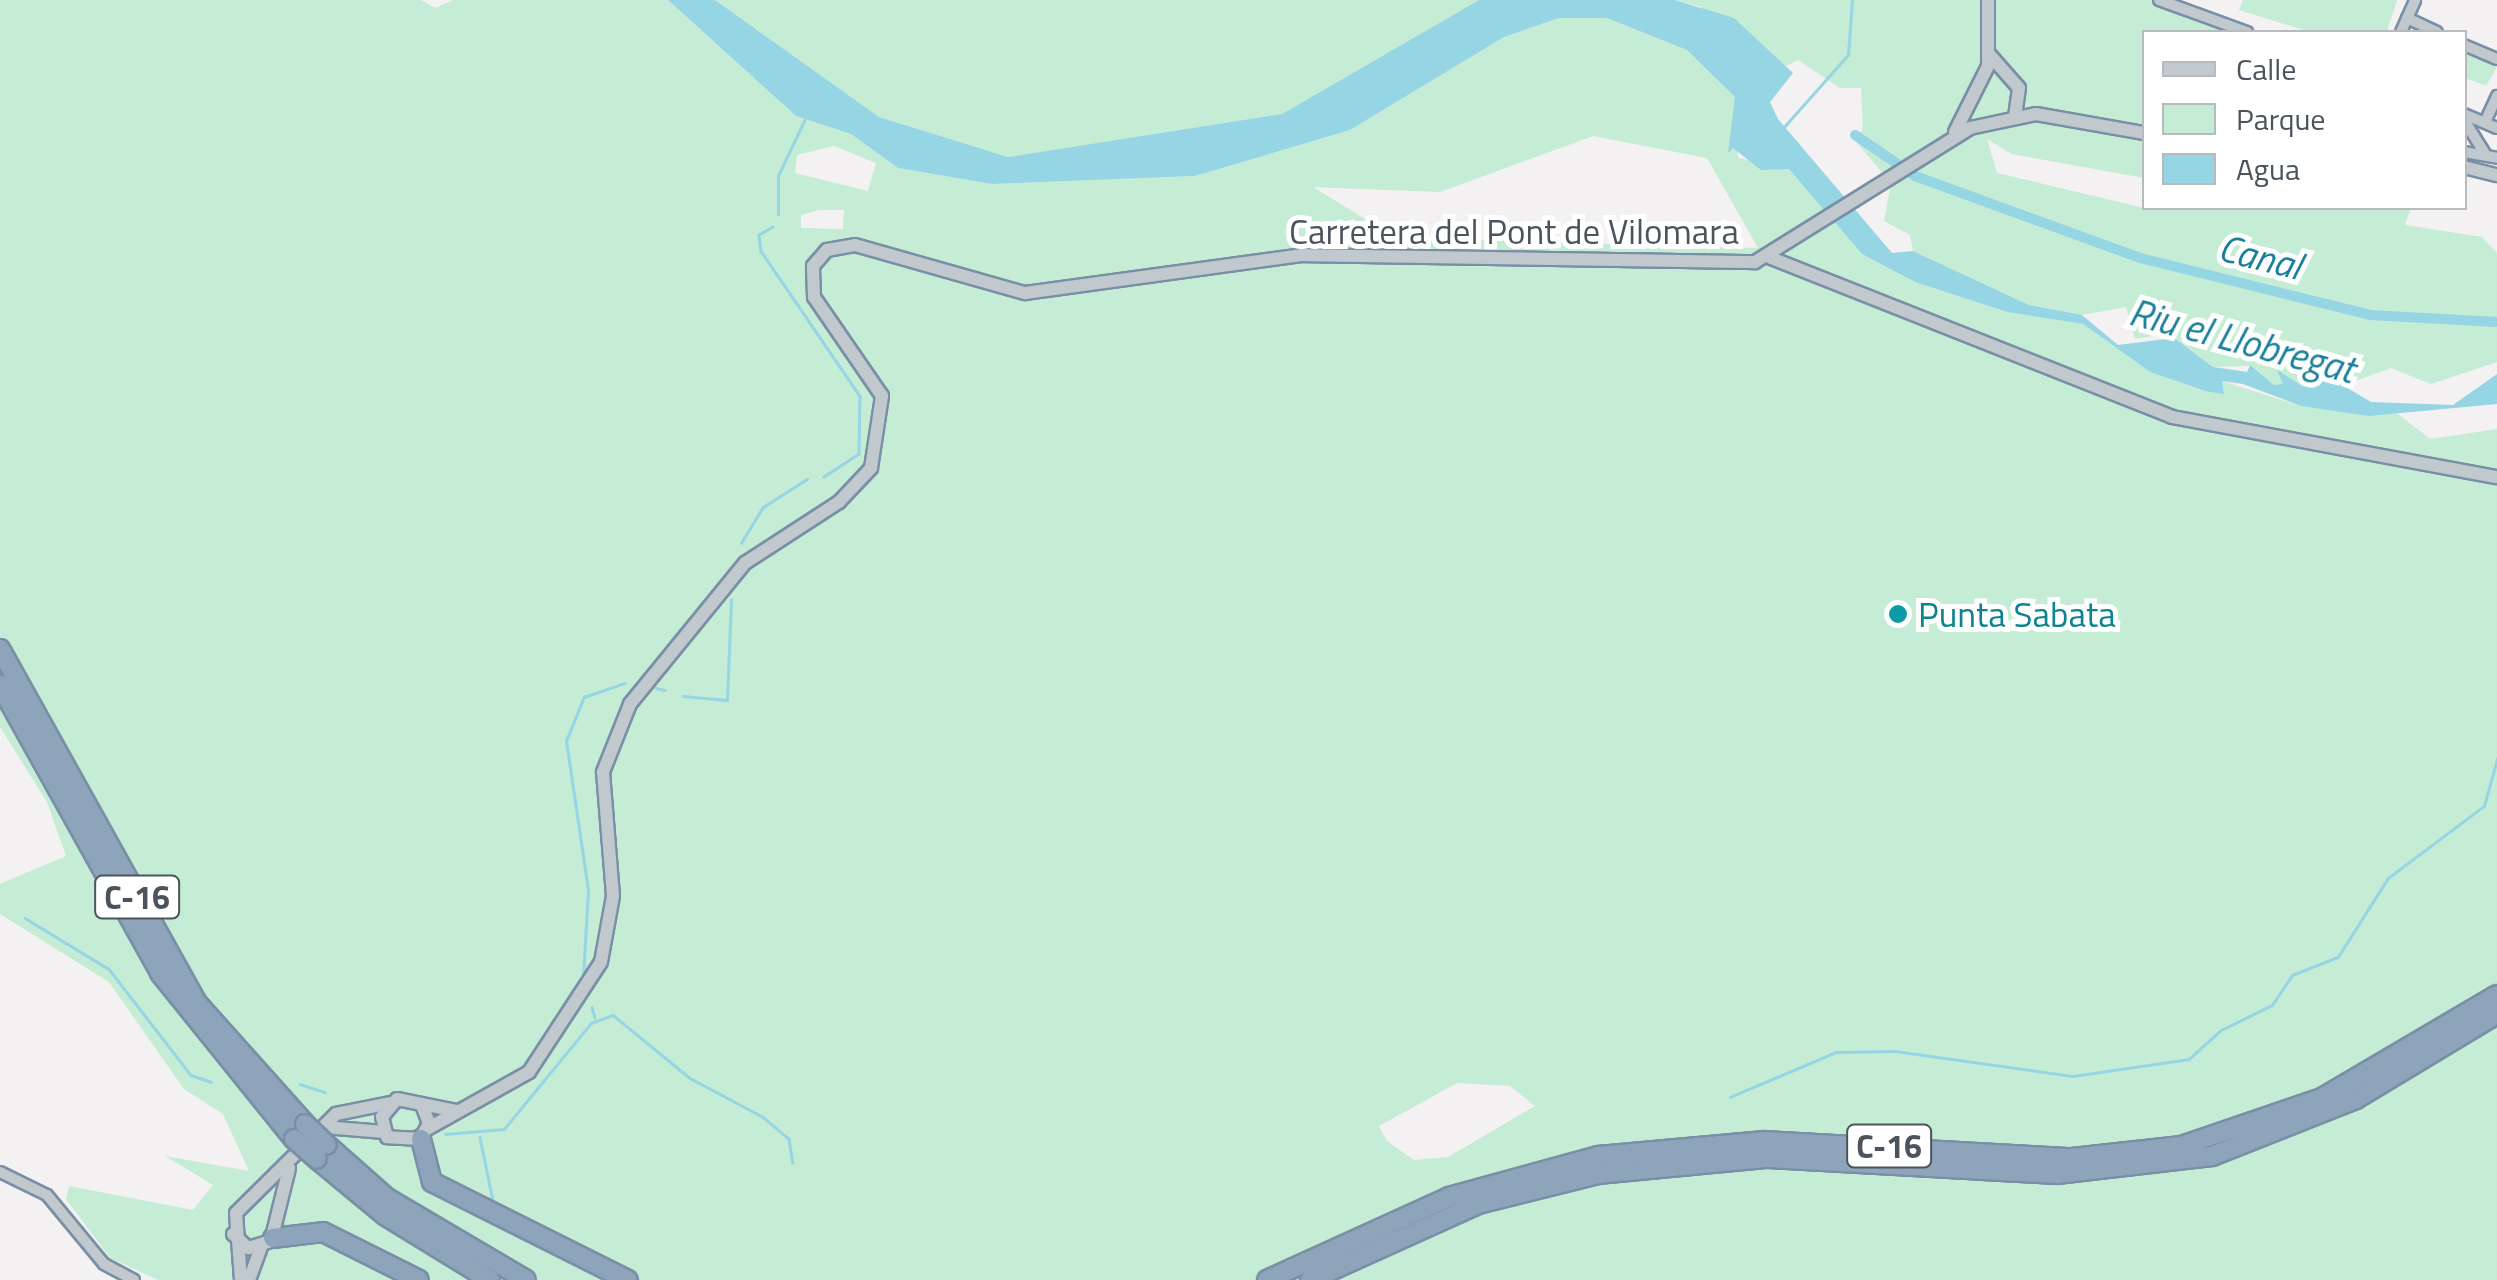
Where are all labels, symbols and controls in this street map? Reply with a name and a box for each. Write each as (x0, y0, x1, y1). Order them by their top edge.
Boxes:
legend (2142, 30, 2467, 210)
text: Calle (2236, 46, 2296, 92)
text: Parque (2236, 96, 2326, 142)
text: Agua (2236, 146, 2300, 192)
street label: Carretera del Pont de Vilomara (1289, 210, 1739, 252)
water label: Canal (2214, 225, 2306, 289)
water label: Riu el Llobregat (2125, 289, 2359, 393)
place label: Punta Sabata (1918, 593, 2116, 635)
marker: Punta Sabata (1887, 603, 1909, 625)
road number: C-16 (92, 870, 182, 924)
road number: C-16 (1844, 1119, 1934, 1173)

